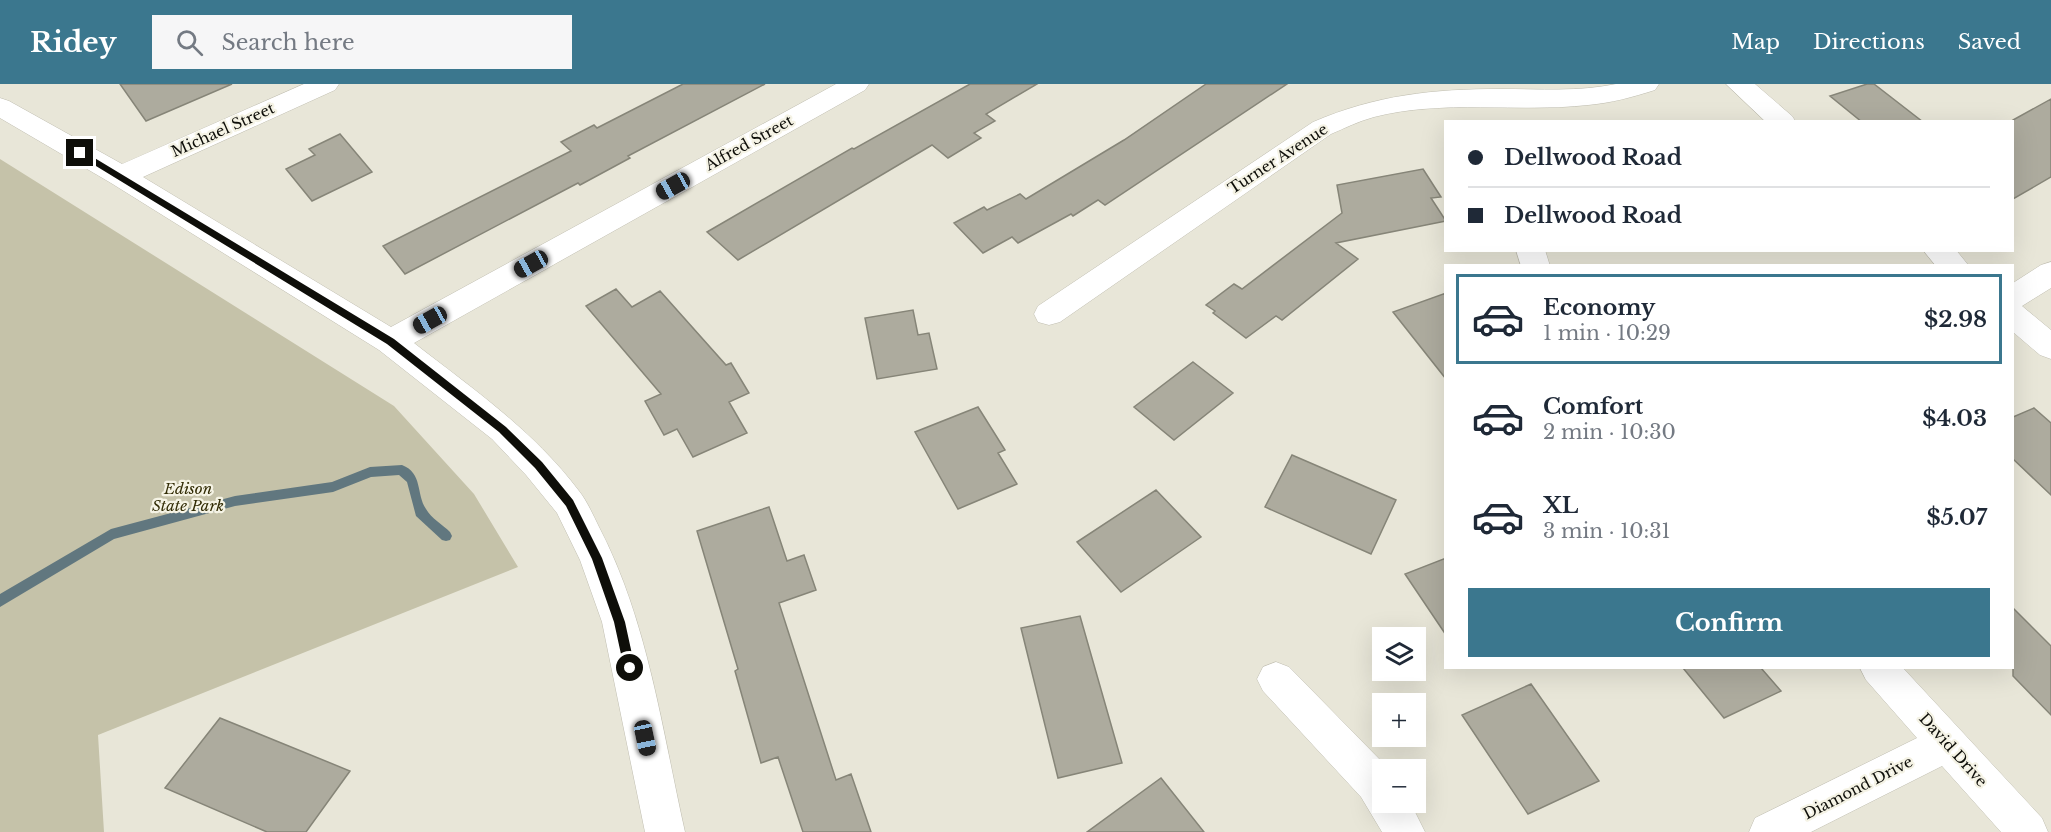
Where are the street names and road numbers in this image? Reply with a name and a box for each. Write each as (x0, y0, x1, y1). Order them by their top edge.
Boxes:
street label: Michael Street (168, 98, 278, 161)
street label: Alfred Street (701, 110, 796, 175)
street label: Turner Avenue (1224, 119, 1331, 198)
street label: David Drive (1915, 709, 1991, 790)
street label: Diamond Drive (1800, 752, 1916, 823)

